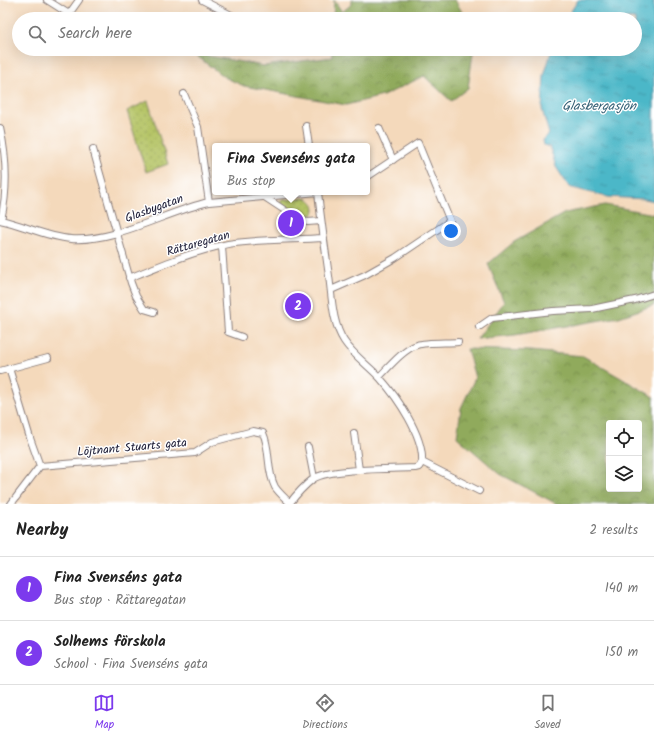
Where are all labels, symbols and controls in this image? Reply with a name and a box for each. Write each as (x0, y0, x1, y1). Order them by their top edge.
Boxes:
search box (12, 12, 642, 56)
text: Search here (58, 22, 132, 46)
icon: search (26, 23, 48, 45)
water label: Glasbergasjön (562, 96, 637, 117)
popup (212, 143, 370, 195)
text: Fina Svenséns gata (227, 147, 355, 171)
text: Bus stop (227, 171, 275, 192)
street label: Glasbygatan (122, 189, 186, 228)
pin: 1 (278, 208, 304, 238)
your location (441, 221, 461, 241)
street label: Rättaregatan (164, 225, 232, 262)
pin: 2 (285, 291, 311, 321)
map controls (606, 420, 642, 492)
button: locate (606, 420, 642, 456)
street label: Löjtnant Stuarts gata (76, 433, 188, 462)
button: layers (606, 456, 642, 492)
text: Nearby (16, 517, 68, 544)
text: 2 results (590, 520, 638, 541)
text: Fina Svenséns gata (54, 566, 182, 590)
text: 1 (27, 578, 31, 599)
text: 140 m (605, 578, 638, 599)
text: Bus stop · Rättaregatan (54, 590, 186, 611)
text: Solhems förskola (54, 630, 166, 654)
text: 2 (25, 642, 33, 663)
text: 150 m (605, 642, 638, 663)
text: School · Fina Svenséns gata (54, 654, 208, 675)
tab: Map (93, 692, 115, 734)
tab: Directions (302, 692, 348, 734)
tab: Saved (535, 692, 561, 734)

